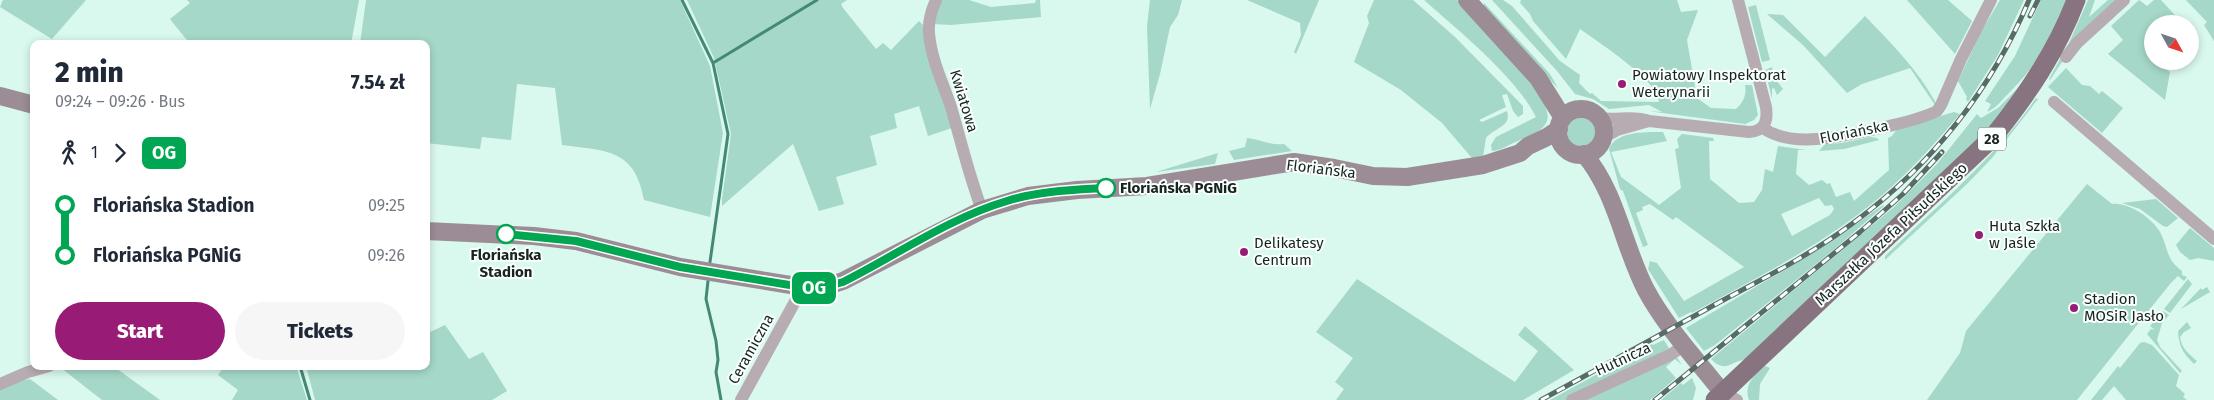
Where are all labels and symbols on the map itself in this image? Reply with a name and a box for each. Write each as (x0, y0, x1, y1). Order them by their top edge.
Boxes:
north arrow (2144, 15, 2199, 70)
place label: Powiatowy Inspektorat Weterynarii (1632, 66, 1787, 101)
street label: Kwiatowa (946, 67, 982, 135)
marker: Powiatowy Inspektorat Weterynarii (1616, 78, 1628, 90)
street label: Floriańska (1818, 116, 1890, 148)
road number: 28 (1978, 128, 2006, 150)
street label: Floriańska (1285, 156, 1357, 182)
street label: Marszałka Józefa Piłsudskiego (1811, 159, 1971, 309)
marker: Floriańska PGNiG (1096, 178, 1116, 198)
place label: Floriańska PGNiG (1120, 179, 1237, 197)
place label: Huta Szkła w Jaśle (1989, 217, 2060, 252)
marker: Floriańska Stadion (496, 224, 516, 244)
marker: Huta Szkła w Jaśle (1973, 229, 1985, 241)
place label: Delikatesy Centrum (1254, 234, 1324, 269)
place label: Floriańska Stadion (471, 246, 541, 281)
marker: Delikatesy Centrum (1238, 246, 1250, 258)
line badge: OG (792, 272, 836, 304)
place label: Stadion MOSiR Jasło (2084, 290, 2164, 325)
marker: Stadion MOSiR Jasło (2068, 302, 2080, 314)
street label: Ceramiczna (724, 311, 778, 387)
street label: Hutnicza (1592, 338, 1654, 380)

